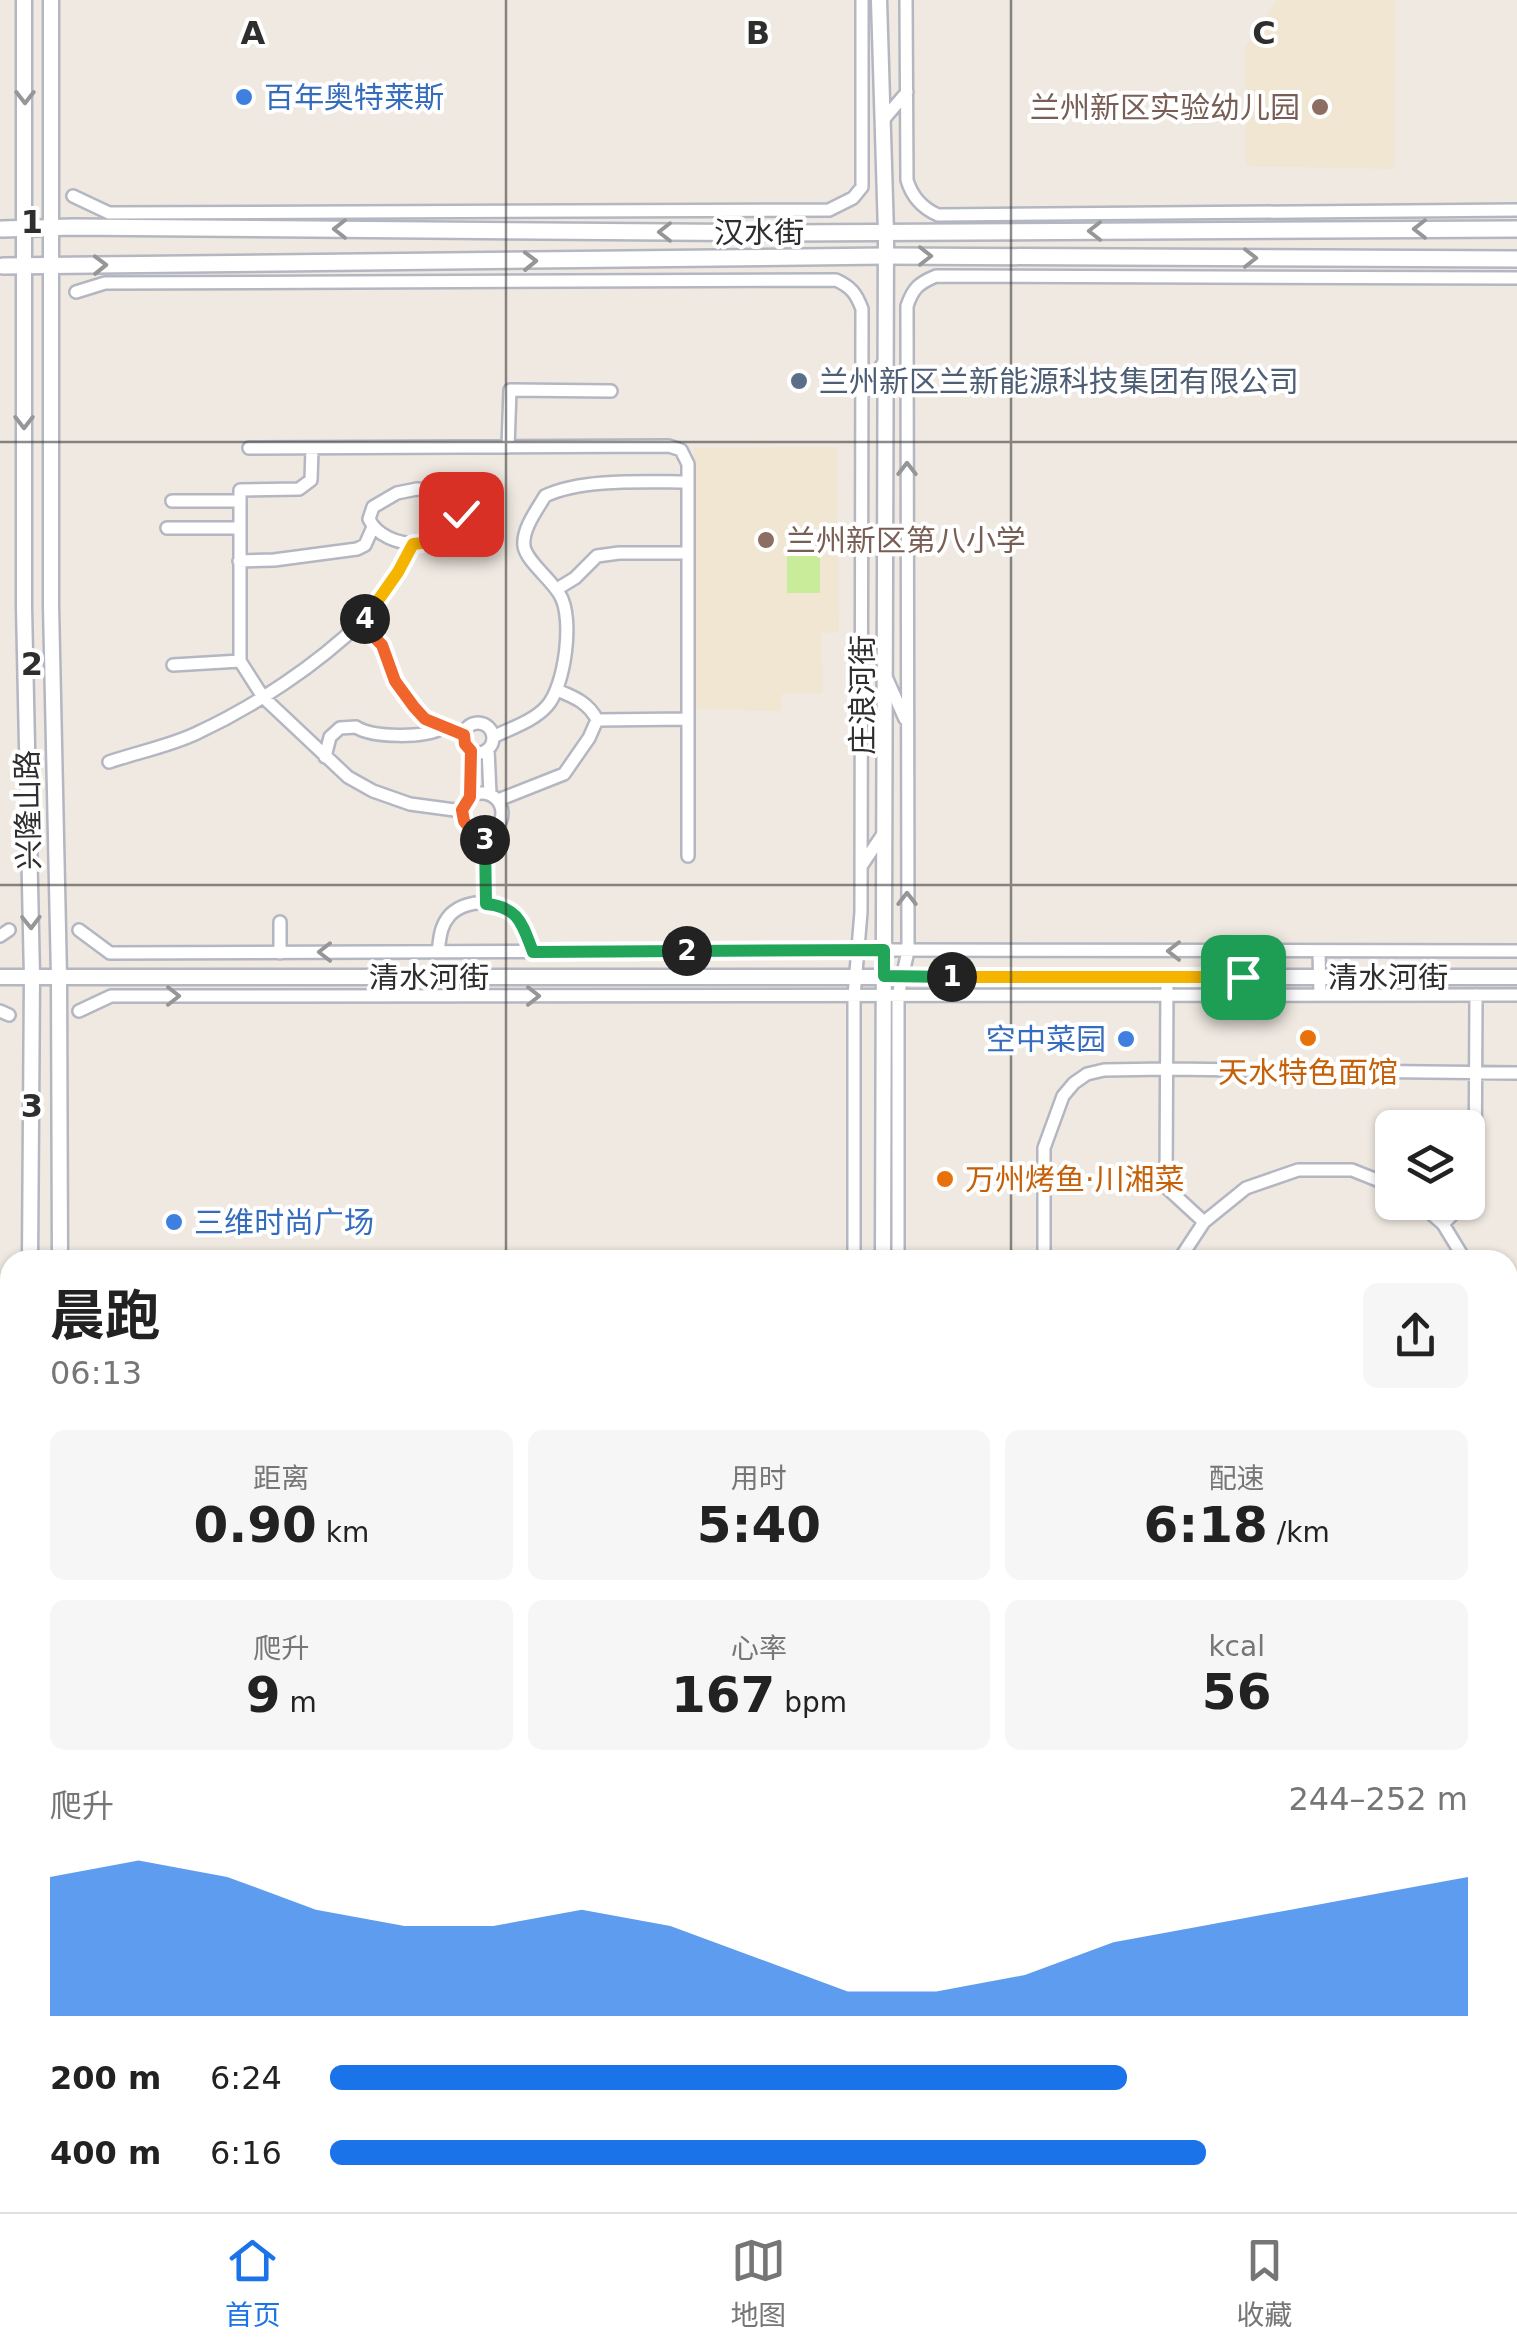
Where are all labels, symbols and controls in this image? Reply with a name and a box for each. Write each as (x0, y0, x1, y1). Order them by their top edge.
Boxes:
text: A (241, 14, 266, 52)
text: B (746, 14, 770, 52)
text: C (1252, 14, 1276, 52)
place label: 百年奥特莱斯 (264, 80, 444, 115)
marker: 百年奥特莱斯 (233, 86, 255, 108)
one-way arrow (14, 90, 36, 106)
place label: 兰州新区实验幼儿园 (1030, 90, 1300, 125)
marker: 兰州新区实验幼儿园 (1309, 96, 1331, 118)
text: 1 (21, 203, 43, 241)
street label: 汉水街 (714, 215, 804, 250)
one-way arrow (331, 218, 346, 240)
one-way arrow (1411, 219, 1427, 240)
one-way arrow (656, 221, 672, 243)
one-way arrow (1086, 221, 1102, 242)
one-way arrow (918, 245, 934, 267)
one-way arrow (1244, 247, 1259, 269)
one-way arrow (524, 250, 539, 272)
one-way arrow (93, 255, 109, 276)
place label: 兰州新区兰新能源科技集团有限公司 (819, 364, 1299, 399)
marker: 兰州新区兰新能源科技集团有限公司 (788, 370, 810, 392)
one-way arrow (13, 416, 35, 431)
one-way arrow (896, 461, 918, 476)
pin (419, 472, 504, 557)
icon: check (434, 487, 489, 542)
place label: 兰州新区第八小学 (786, 523, 1026, 558)
marker: 兰州新区第八小学 (755, 529, 777, 551)
pin: 4 (340, 594, 390, 644)
text: 4 (355, 602, 375, 635)
street label: 庄浪河街 (845, 635, 880, 755)
text: 2 (21, 645, 43, 683)
street label: 兴隆山路 (9, 750, 47, 870)
pin: 3 (460, 815, 510, 865)
text: 3 (475, 823, 495, 856)
one-way arrow (897, 891, 918, 907)
one-way arrow (20, 915, 41, 931)
pin: 2 (662, 926, 712, 976)
text: 2 (677, 934, 697, 967)
pin (1201, 935, 1286, 1020)
one-way arrow (1166, 940, 1182, 962)
one-way arrow (316, 941, 332, 963)
icon: arrive (1216, 950, 1271, 1005)
pin: 1 (927, 952, 977, 1002)
street label: 清水河街 (369, 960, 489, 995)
text: 1 (942, 960, 962, 993)
street label: 清水河街 (1328, 960, 1448, 995)
one-way arrow (166, 985, 182, 1007)
one-way arrow (526, 985, 542, 1007)
place label: 空中菜园 (986, 1022, 1106, 1057)
marker: 天水特色面馆 (1297, 1027, 1319, 1049)
marker: 空中菜园 (1115, 1028, 1137, 1050)
place label: 天水特色面馆 (1218, 1055, 1398, 1090)
text: 3 (21, 1087, 43, 1125)
map controls (1375, 1110, 1485, 1220)
button: layers (1375, 1110, 1485, 1220)
place label: 万州烤鱼·川湘菜 (965, 1162, 1185, 1197)
marker: 万州烤鱼·川湘菜 (934, 1168, 956, 1190)
place label: 三维时尚广场 (194, 1205, 374, 1240)
marker: 三维时尚广场 (163, 1211, 185, 1233)
button: share (1363, 1283, 1468, 1388)
text: 晨跑 (50, 1284, 160, 1348)
text: 06:13 (50, 1354, 142, 1392)
text: 距离 (253, 1462, 309, 1495)
text: 用时 (731, 1462, 787, 1495)
text: 配速 (1209, 1462, 1265, 1495)
text: 0.90 (193, 1496, 317, 1554)
text: 5:40 (697, 1496, 821, 1554)
text: 6:18 (1144, 1496, 1268, 1554)
text: km (317, 1516, 369, 1549)
text: /km (1268, 1516, 1330, 1549)
text: kcal (1208, 1630, 1265, 1663)
text: 爬升 (253, 1632, 309, 1665)
text: 心率 (731, 1632, 787, 1665)
text: 56 (1202, 1663, 1271, 1721)
text: 9 (246, 1666, 281, 1724)
text: 167 (671, 1666, 775, 1724)
text: m (281, 1686, 317, 1719)
text: bpm (775, 1686, 847, 1719)
text: 244–252 m (1289, 1780, 1468, 1818)
text: 爬升 (50, 1787, 114, 1825)
text: 200 m (50, 2059, 161, 2097)
text: 6:24 (210, 2059, 282, 2097)
text: 400 m (50, 2134, 161, 2172)
text: 6:16 (210, 2134, 282, 2172)
tab: 首页 (225, 2233, 281, 2333)
tab: 地图 (730, 2233, 786, 2333)
tab: 收藏 (1236, 2233, 1292, 2333)

